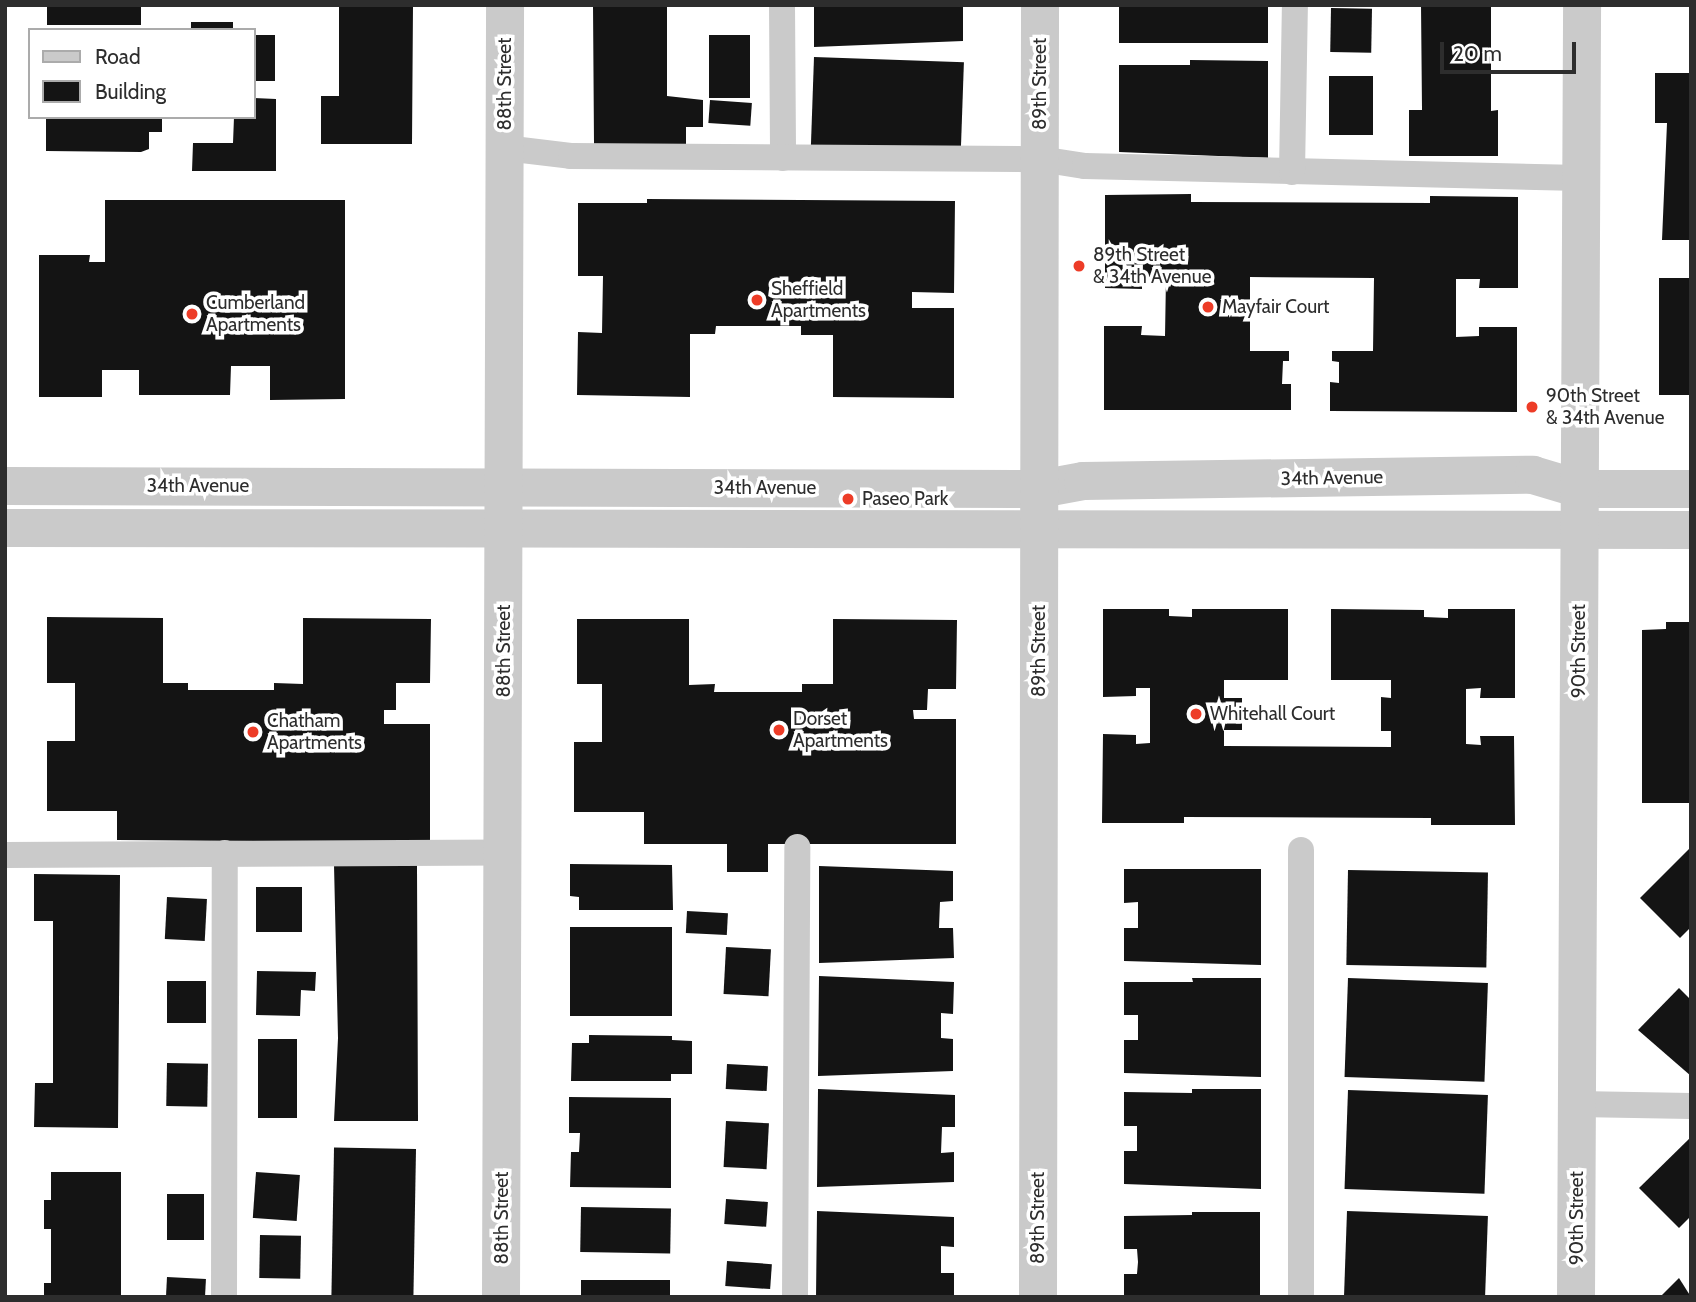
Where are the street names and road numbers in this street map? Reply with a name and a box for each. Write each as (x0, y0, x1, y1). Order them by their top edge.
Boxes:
street label: 88th Street (494, 38, 516, 130)
street label: 89th Street (1029, 38, 1051, 130)
street label: 34th Avenue (1281, 466, 1383, 490)
street label: 34th Avenue (147, 475, 249, 497)
street label: 34th Avenue (714, 477, 816, 499)
street label: 90th Street (1568, 604, 1590, 698)
street label: 88th Street (493, 605, 515, 697)
street label: 89th Street (1028, 605, 1050, 697)
street label: 90th Street (1566, 1171, 1588, 1265)
street label: 88th Street (491, 1172, 513, 1264)
street label: 89th Street (1027, 1172, 1049, 1264)

